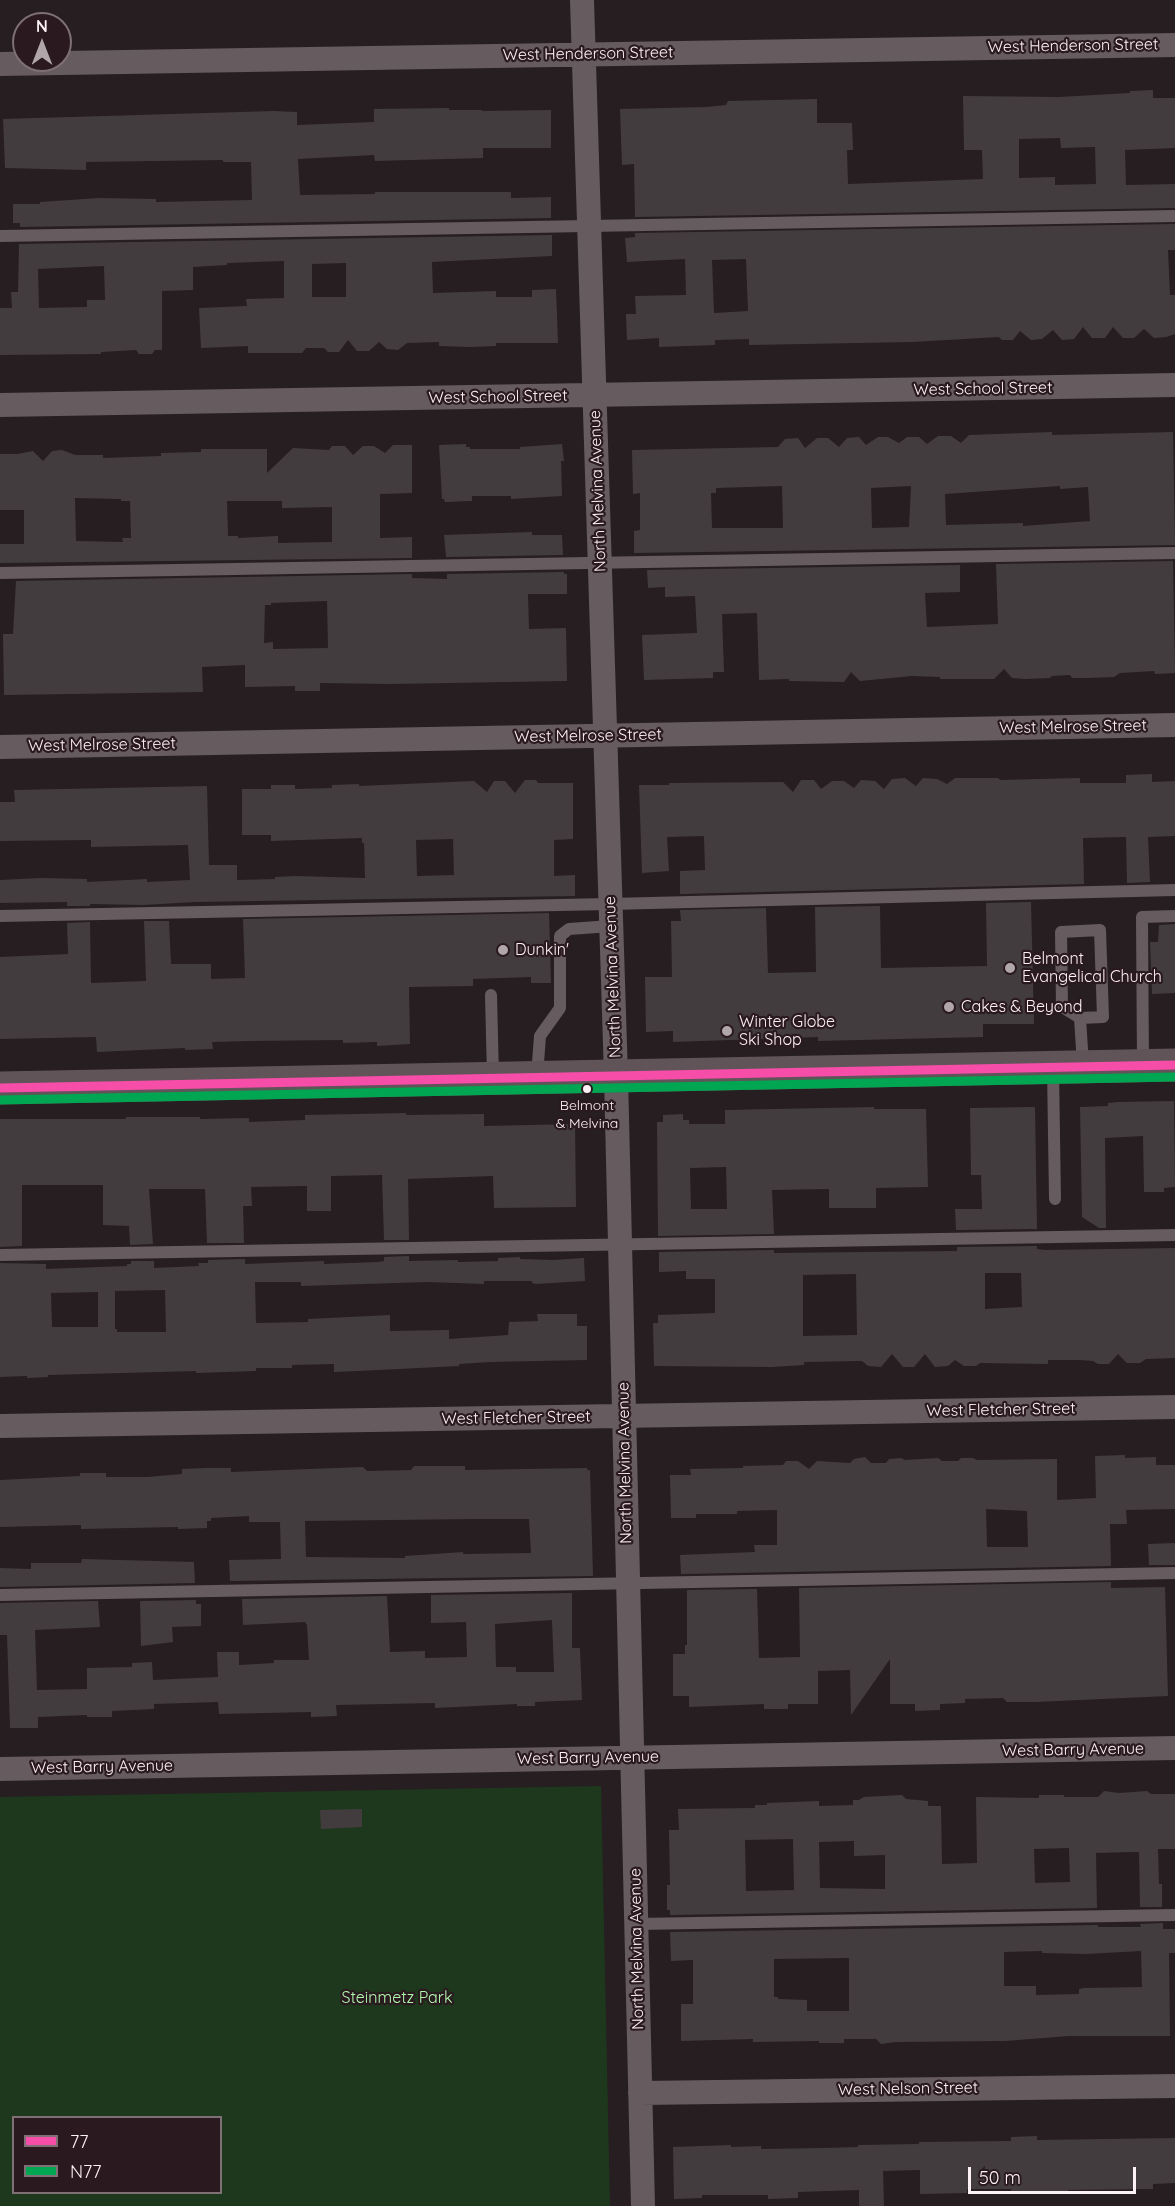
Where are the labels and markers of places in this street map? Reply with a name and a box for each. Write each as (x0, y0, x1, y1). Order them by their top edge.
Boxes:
place label: Dunkin' (515, 940, 569, 960)
marker: Dunkin' (496, 943, 510, 957)
place label: Belmont Evangelical Church (1022, 949, 1162, 987)
marker: Belmont Evangelical Church (1003, 961, 1017, 975)
place label: Cakes & Beyond (961, 997, 1082, 1017)
marker: Cakes & Beyond (942, 1000, 956, 1014)
place label: Winter Globe Ski Shop (739, 1012, 835, 1050)
marker: Winter Globe Ski Shop (720, 1024, 734, 1038)
marker: Belmont & Melvina (581, 1083, 593, 1095)
place label: Belmont & Melvina (556, 1098, 618, 1130)

